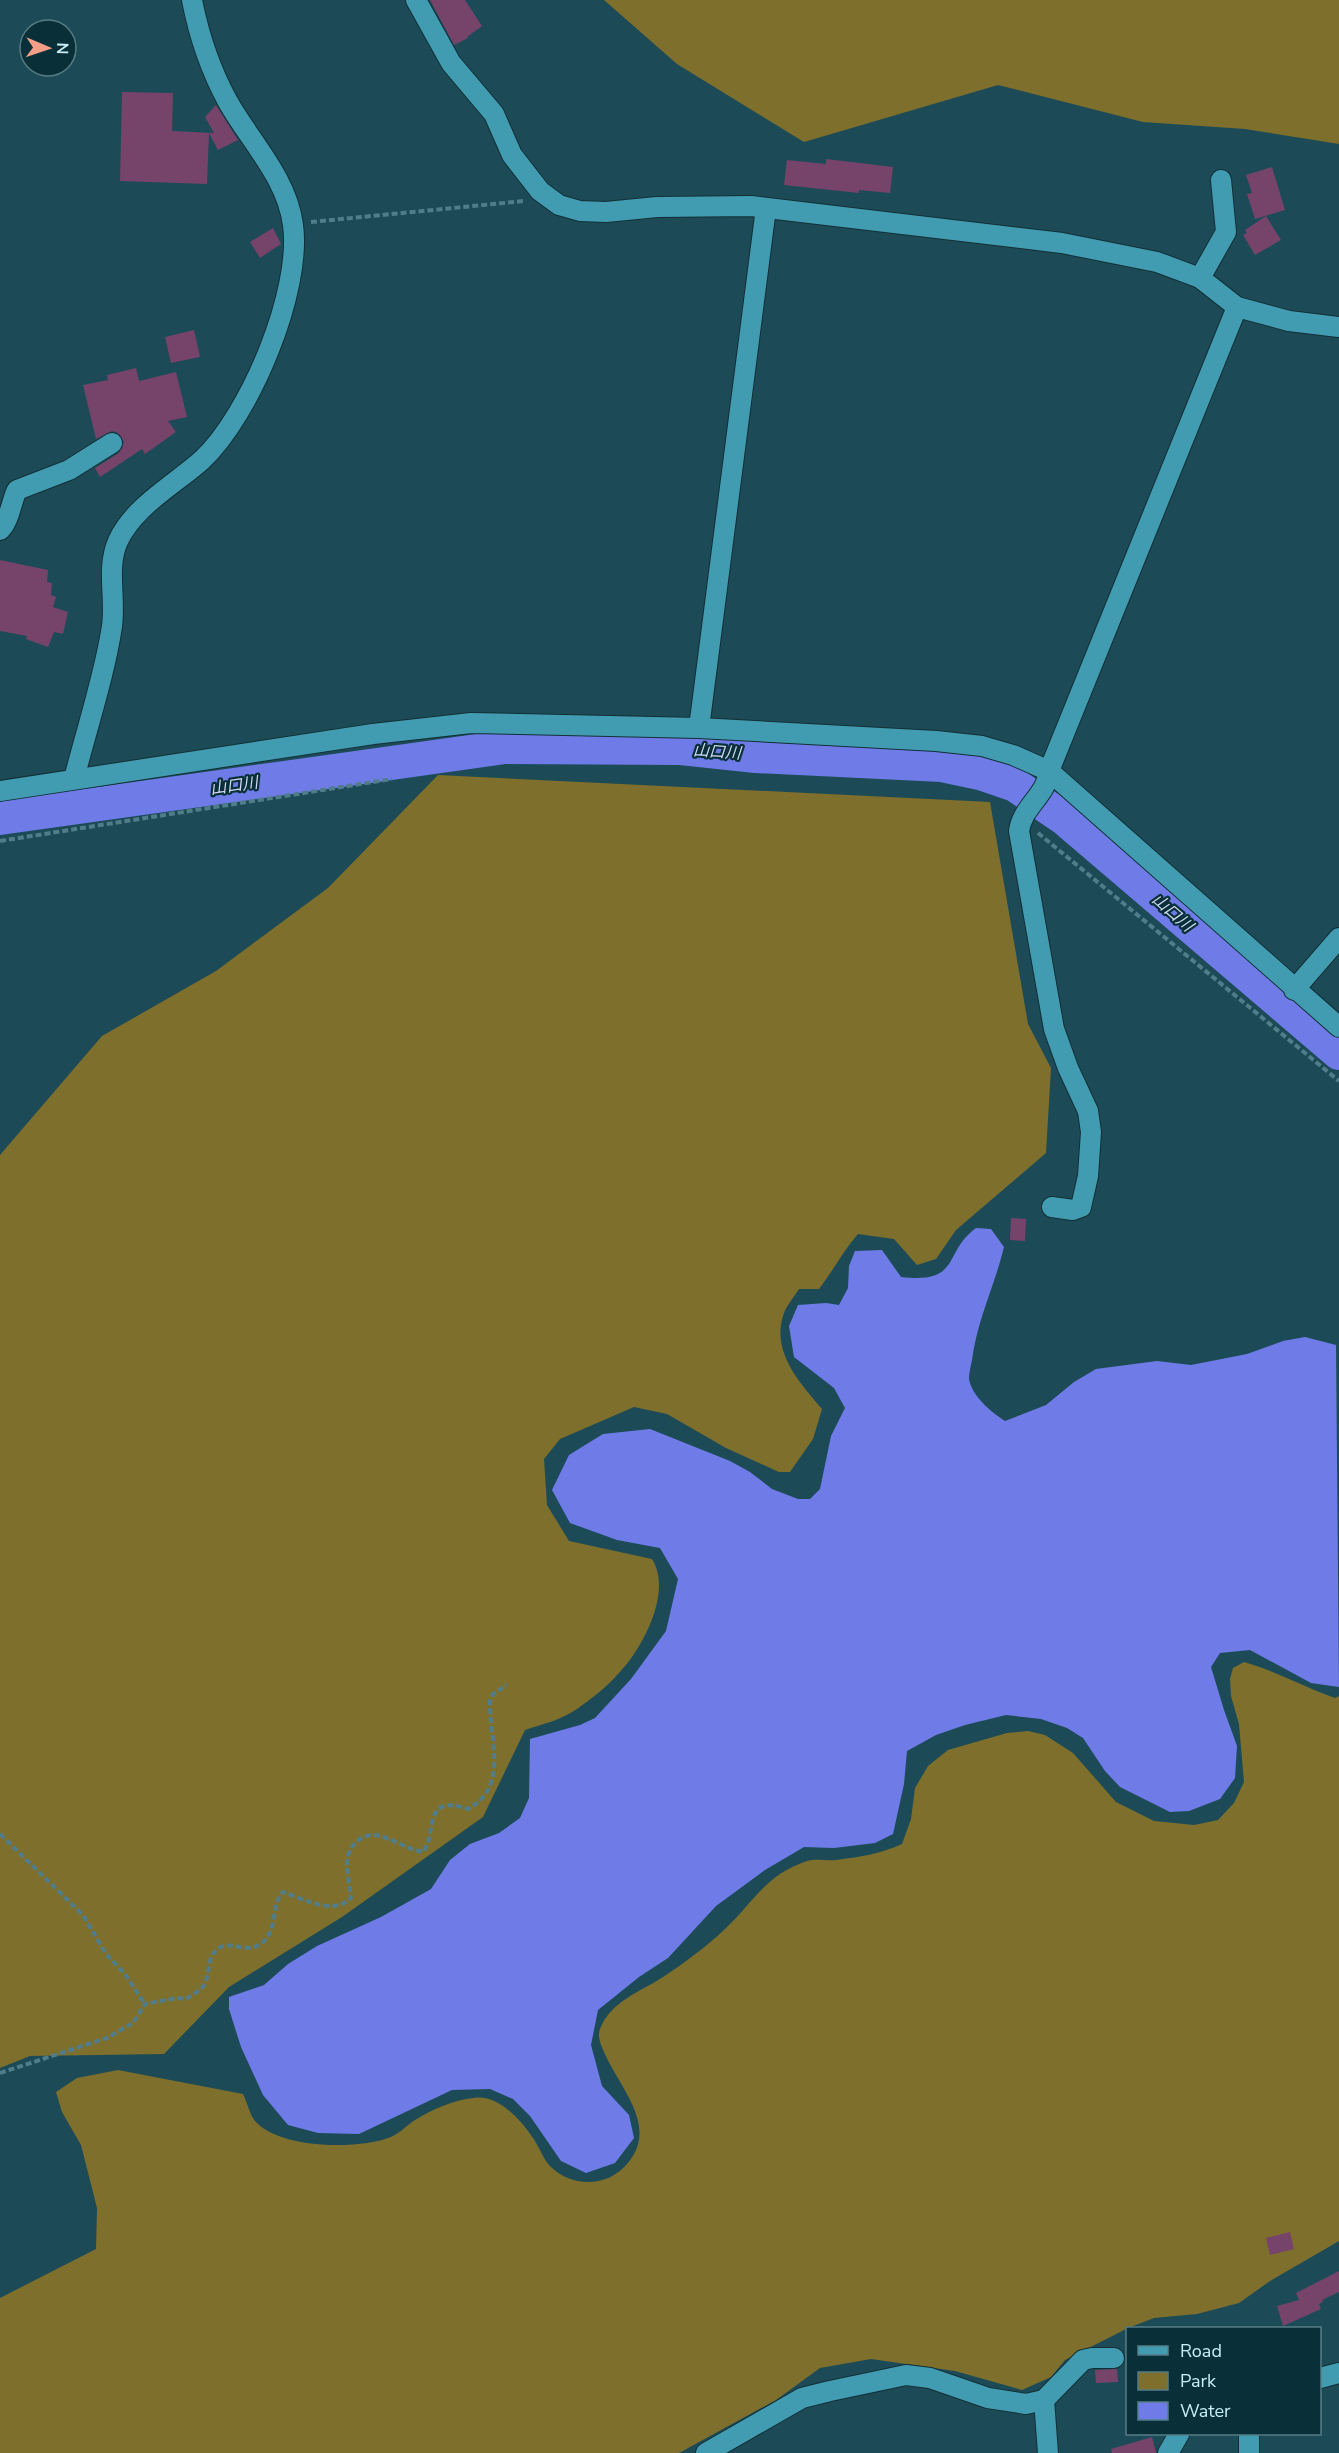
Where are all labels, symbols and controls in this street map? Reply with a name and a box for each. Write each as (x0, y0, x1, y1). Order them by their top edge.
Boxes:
north arrow (18, 18, 78, 78)
text: N (51, 42, 73, 55)
water label: 山口川 (692, 739, 744, 765)
water label: 山口川 (209, 771, 261, 800)
water label: 山口川 (1147, 889, 1199, 938)
legend (1126, 2327, 1321, 2435)
text: Road (1180, 2339, 1222, 2363)
text: Park (1180, 2369, 1217, 2393)
text: Water (1180, 2399, 1231, 2423)

